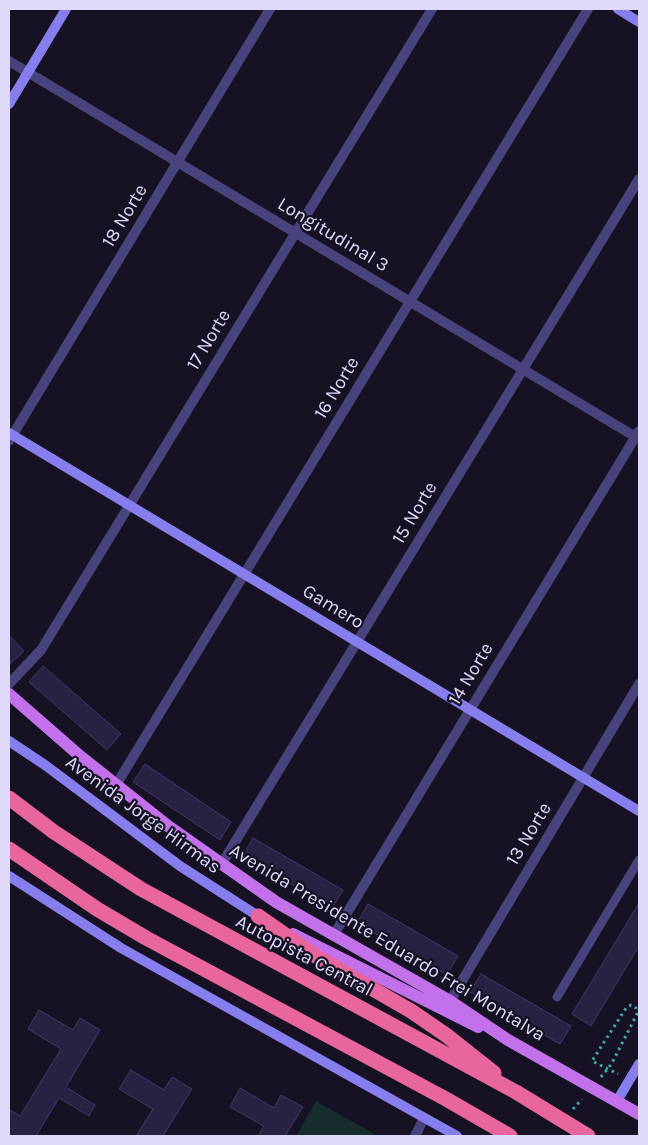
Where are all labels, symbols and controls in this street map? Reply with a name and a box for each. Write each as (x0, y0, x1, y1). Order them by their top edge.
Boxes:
street label: 18 Norte (97, 180, 153, 252)
street label: Longitudinal 3 (273, 193, 393, 277)
street label: 17 Norte (182, 305, 236, 375)
street label: 16 Norte (310, 353, 364, 423)
street label: 15 Norte (388, 478, 442, 548)
street label: Gamero (298, 580, 368, 634)
street label: 14 Norte (444, 639, 498, 709)
street label: Avenida Jorge Hirmas (61, 751, 225, 879)
street label: 13 Norte (501, 798, 557, 870)
street label: Avenida Presidente Eduardo Frei Montalva (225, 839, 549, 1047)
street label: Autopista Central (232, 910, 376, 1002)

